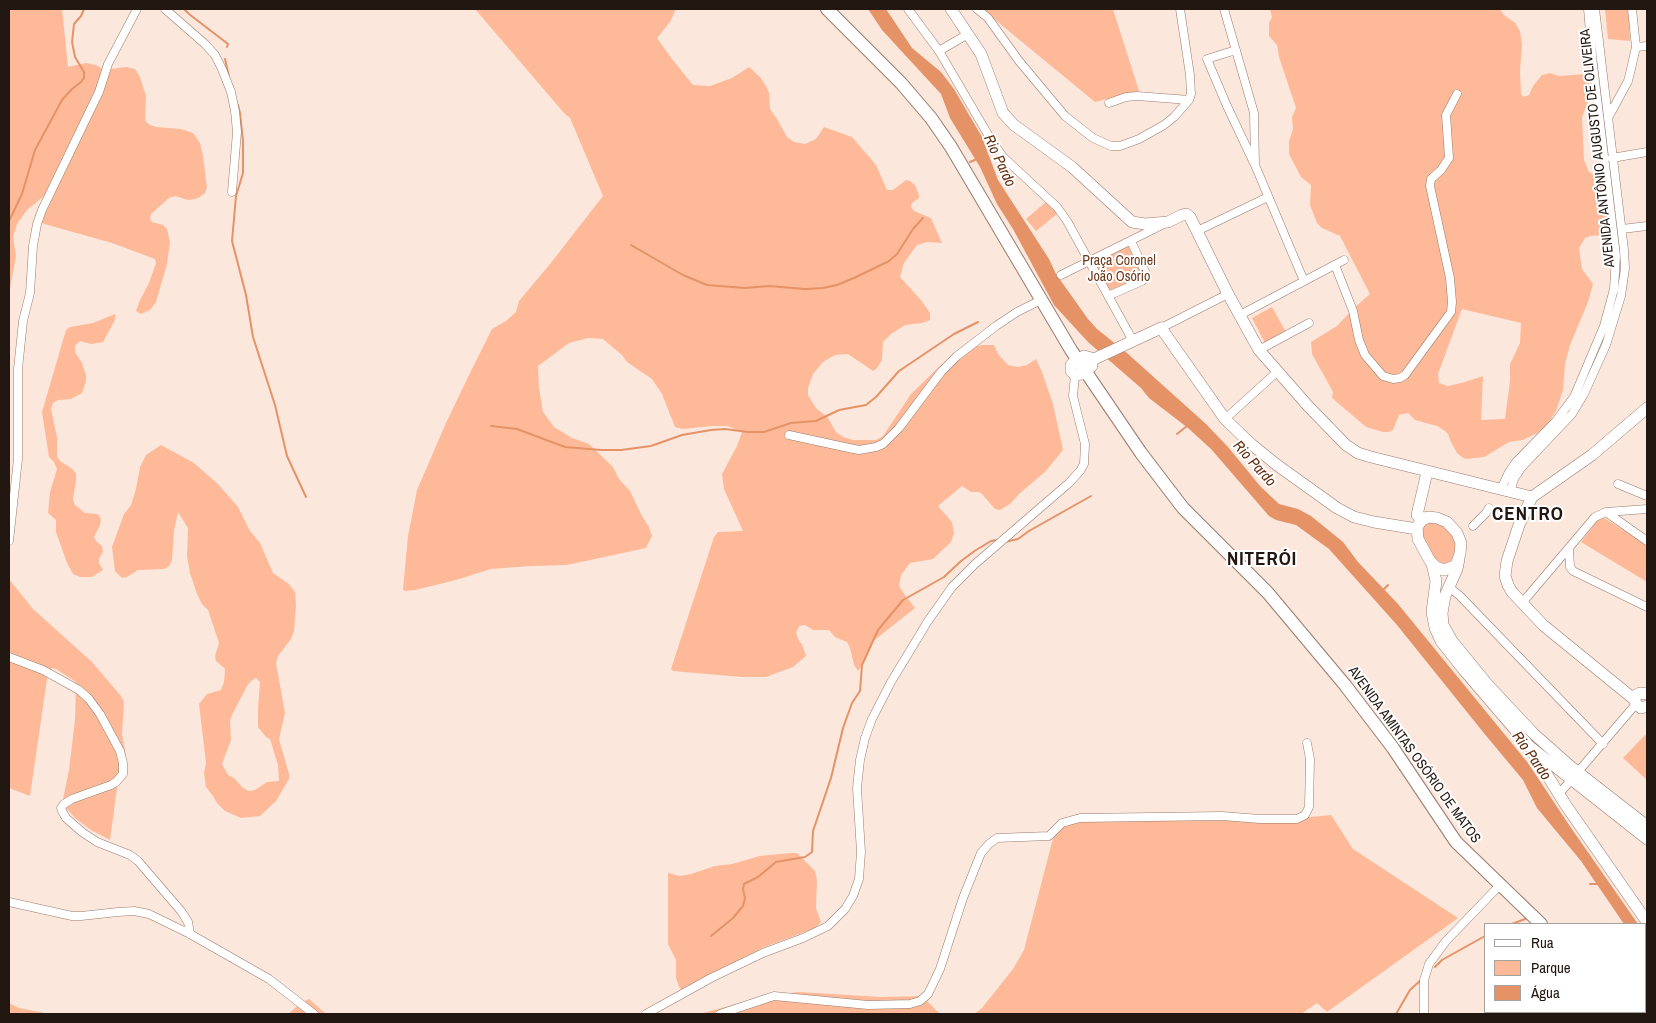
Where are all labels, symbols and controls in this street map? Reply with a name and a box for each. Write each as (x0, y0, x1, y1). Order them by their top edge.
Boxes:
street label: AVENIDA ANTÔNIO AUGUSTO DE OLIVEIRA (1577, 28, 1619, 268)
water label: Rio Pardo (979, 132, 1019, 190)
park label: Praça Coronel João Osório (1082, 253, 1156, 286)
water label: Rio Pardo (1229, 437, 1279, 491)
district label: CENTRO (1491, 504, 1565, 526)
district label: NITERÓI (1226, 549, 1298, 571)
street label: AVENIDA AMINTAS OSÓRIO DE MATOS (1344, 663, 1484, 847)
water label: Rio Pardo (1508, 728, 1554, 784)
legend (1484, 923, 1646, 1013)
text: Rua (1531, 932, 1554, 953)
text: Parque (1531, 957, 1571, 978)
text: Água (1531, 982, 1560, 1003)

